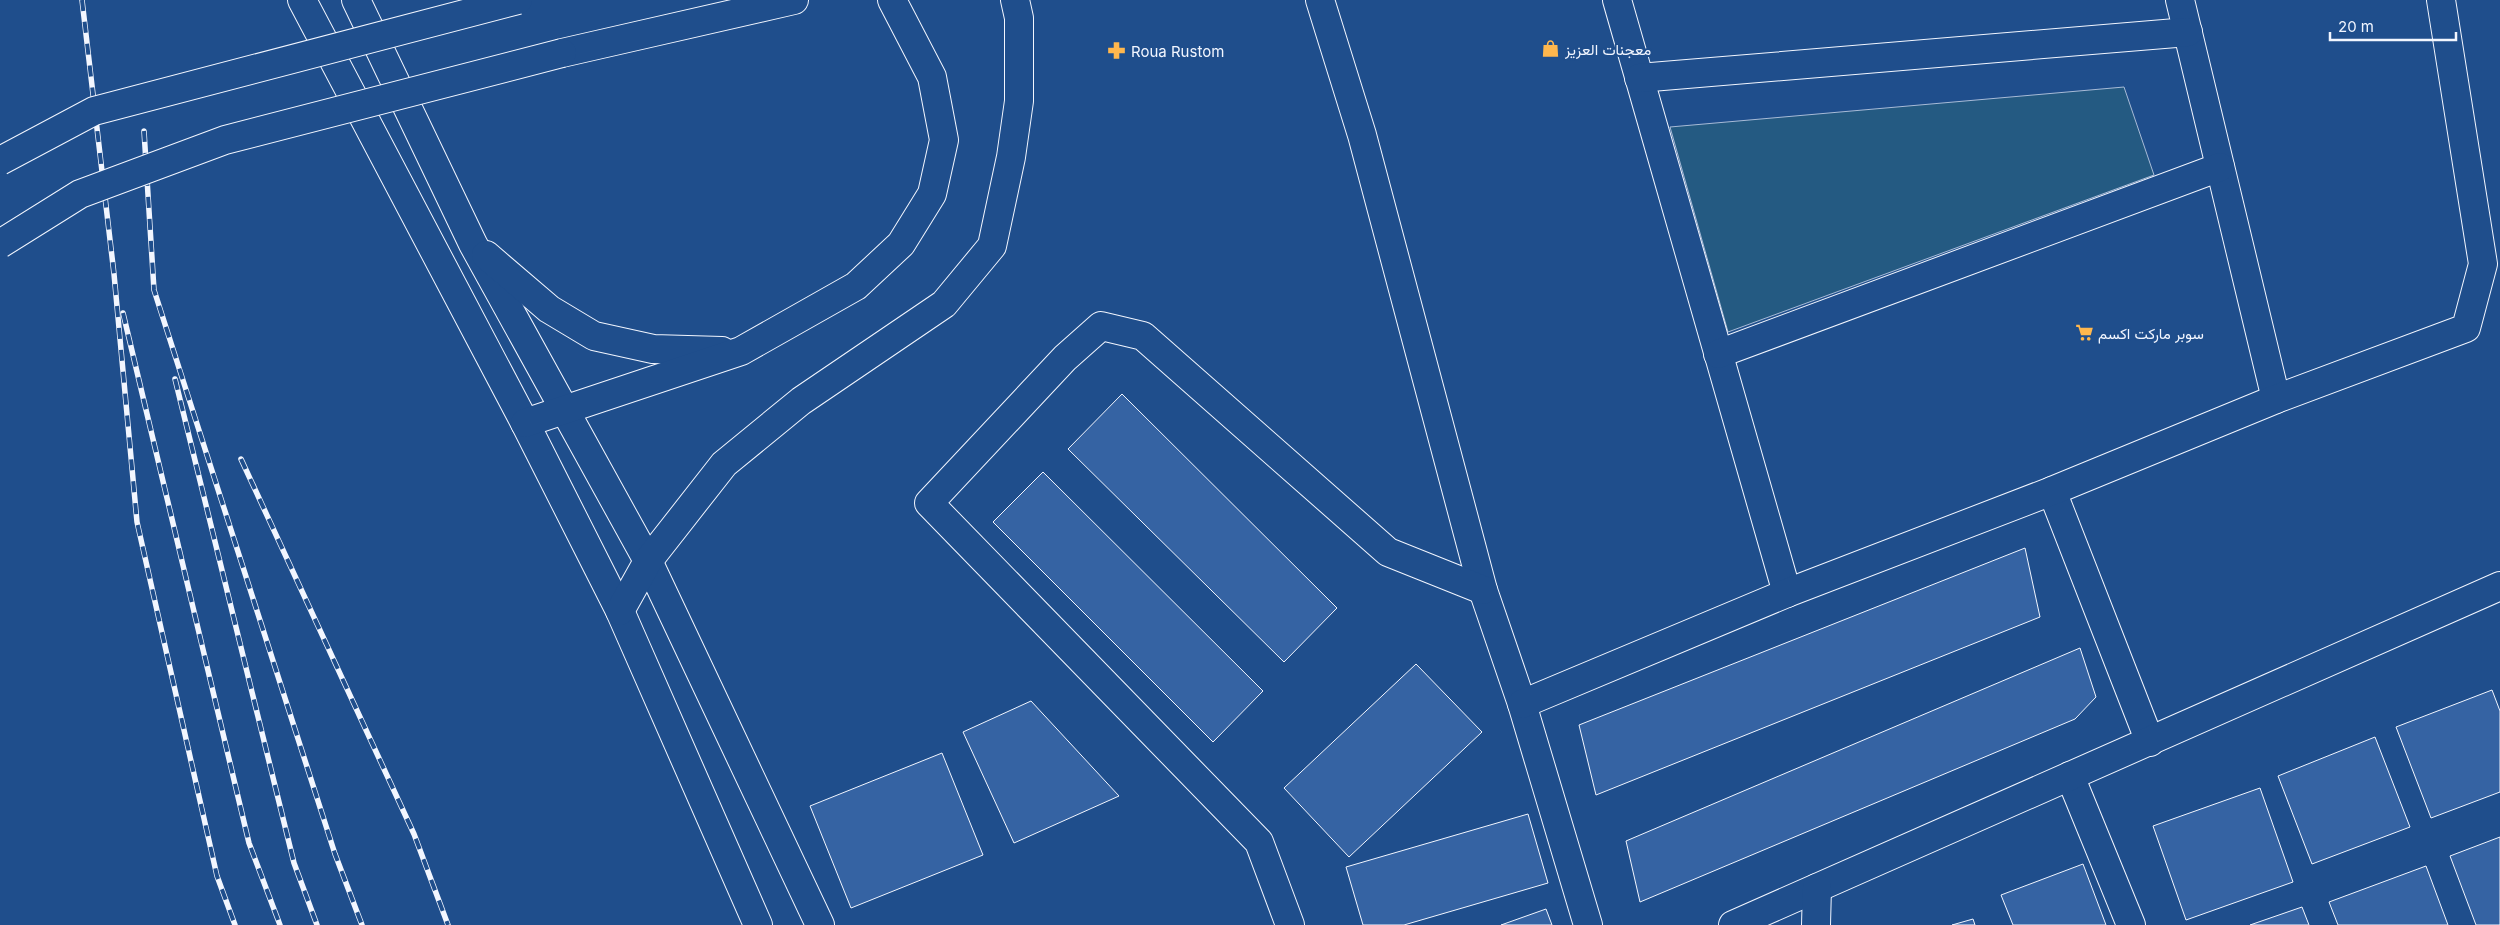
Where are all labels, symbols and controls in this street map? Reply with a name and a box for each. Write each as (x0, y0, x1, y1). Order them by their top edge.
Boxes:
scale bar (2330, 10, 2456, 42)
text: 20 m (2338, 17, 2374, 36)
shop icon: معجنات العزيز (1541, 39, 1561, 59)
place label: معجنات العزيز (1564, 40, 1651, 59)
pharmacy icon: Roua Rustom (1107, 41, 1127, 61)
place label: Roua Rustom (1131, 42, 1224, 61)
supermarket icon: سوبر ماركت اكسم (2074, 323, 2094, 343)
place label: سوبر ماركت اكسم (2098, 324, 2204, 344)

